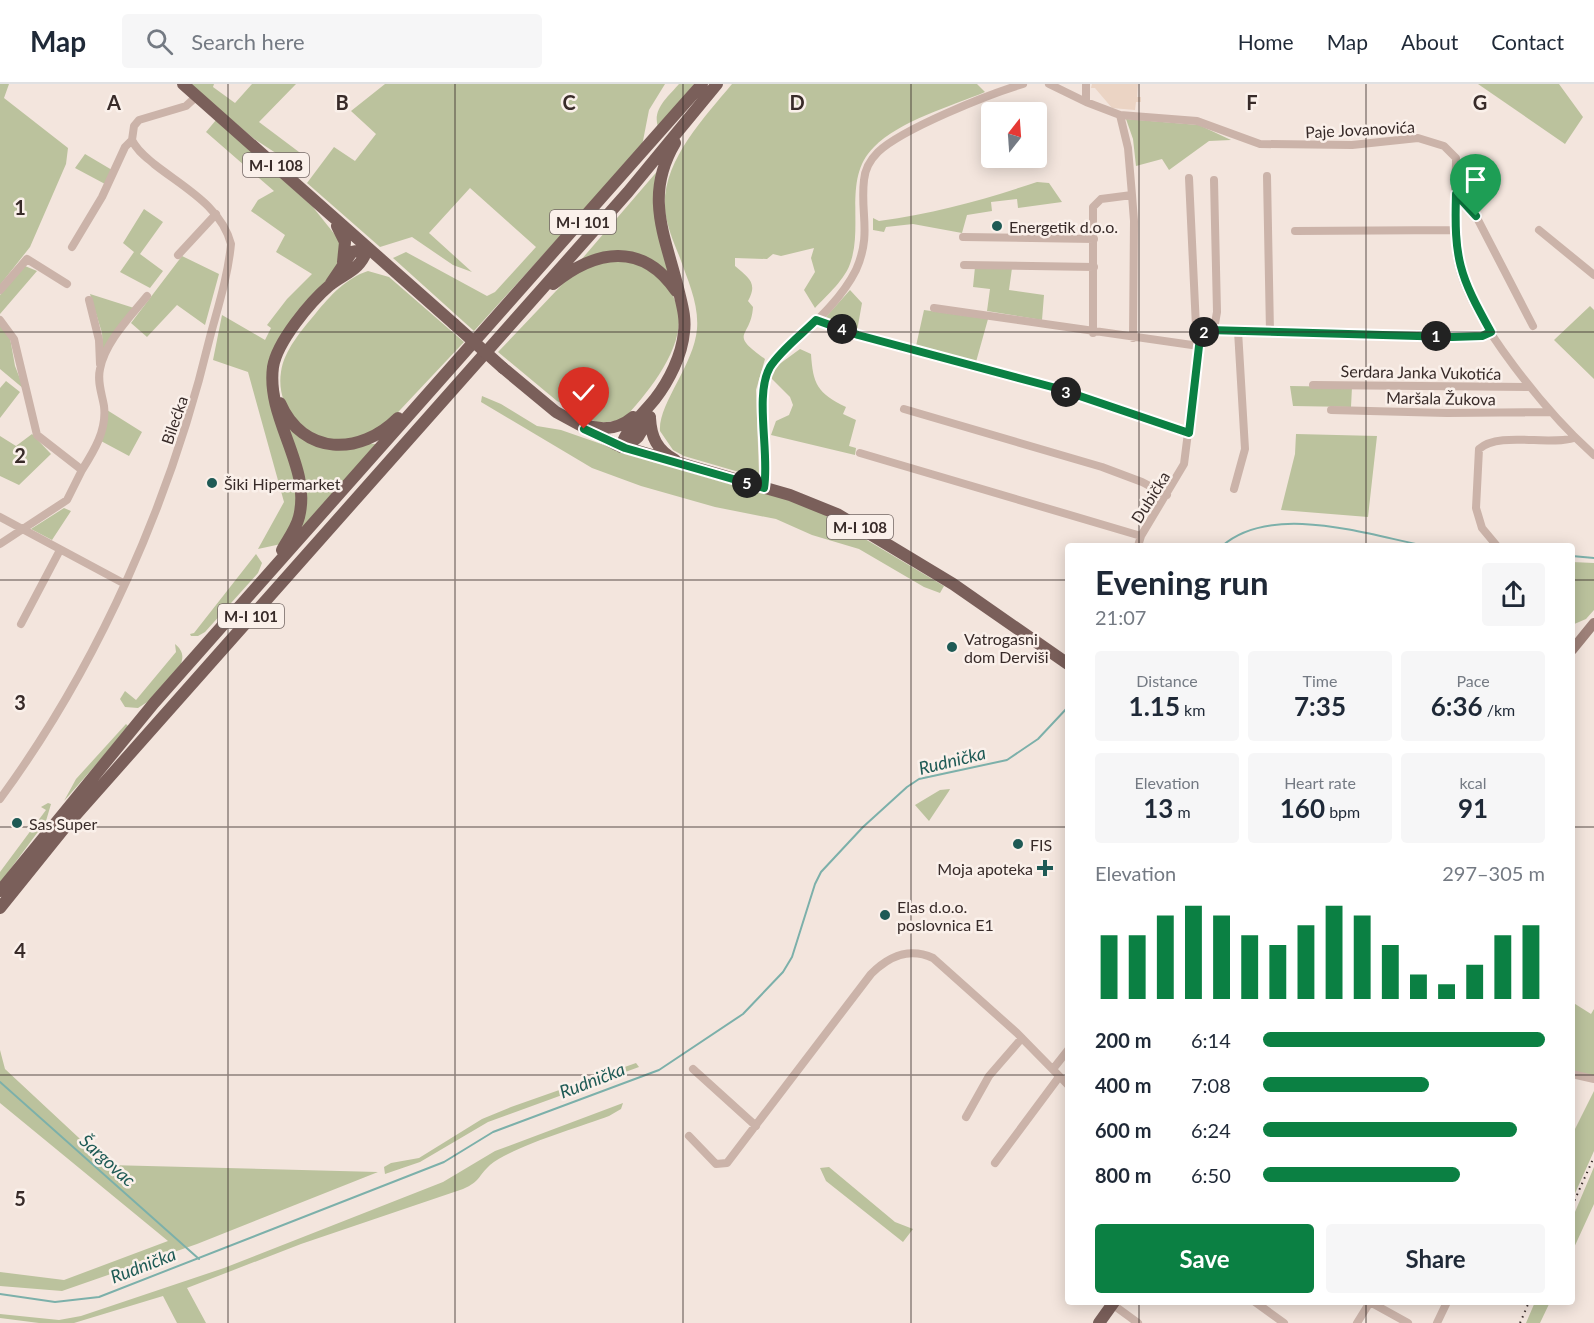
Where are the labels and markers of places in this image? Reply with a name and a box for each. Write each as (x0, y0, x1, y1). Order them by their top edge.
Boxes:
pin (1450, 154, 1501, 216)
place label: Energetik d.o.o. (1009, 217, 1118, 236)
marker: Energetik d.o.o. (990, 219, 1004, 233)
pin: 4 (827, 314, 857, 344)
pin: 2 (1189, 317, 1219, 347)
pin: 1 (1421, 321, 1451, 351)
pin (558, 367, 609, 429)
pin: 3 (1051, 377, 1081, 407)
pin: 5 (732, 468, 762, 498)
place label: Šiki Hipermarket (224, 474, 341, 493)
marker: Šiki Hipermarket (205, 476, 219, 490)
place label: Vatrogasni dom Derviši (964, 629, 1048, 666)
marker: Vatrogasni dom Derviši (945, 640, 959, 654)
place label: Sas Super (29, 814, 97, 833)
marker: Sas Super (10, 816, 24, 830)
place label: FIS (1030, 835, 1052, 854)
marker: FIS (1011, 837, 1025, 851)
place label: Moja apoteka (937, 859, 1033, 878)
marker: Moja apoteka (1038, 861, 1052, 875)
place label: Elas d.o.o. poslovnica E1 (897, 897, 994, 934)
marker: Elas d.o.o. poslovnica E1 (878, 908, 892, 922)

